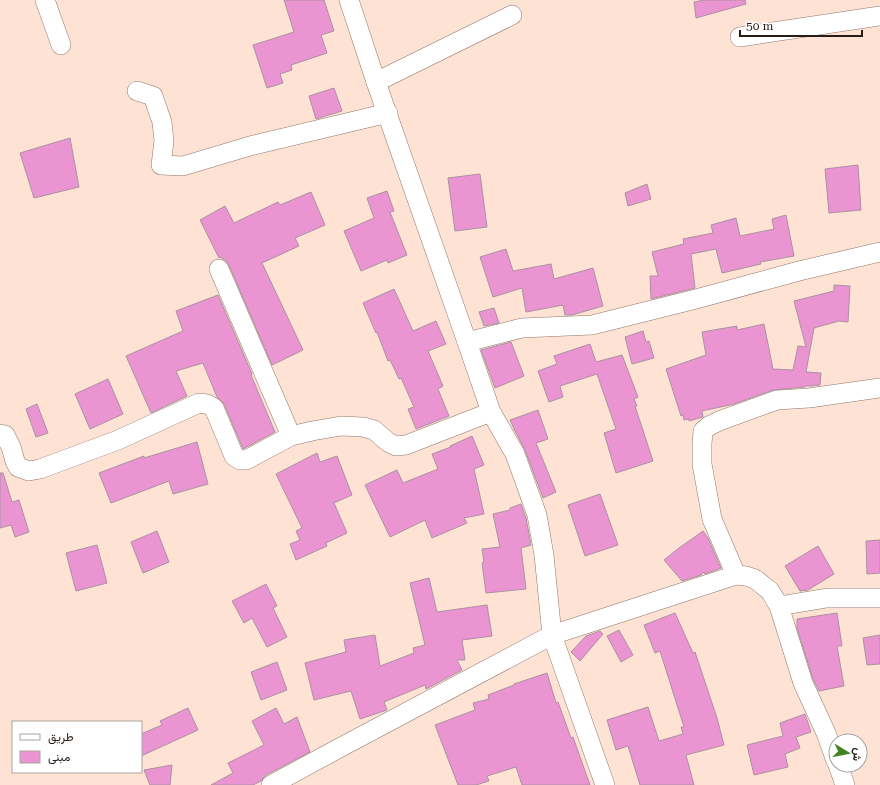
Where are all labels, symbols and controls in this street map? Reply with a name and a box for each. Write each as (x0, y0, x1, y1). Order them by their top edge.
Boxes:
scale bar (740, 12, 862, 38)
text: 50 m (746, 19, 773, 33)
legend (12, 721, 142, 773)
text: طريق (48, 730, 74, 745)
north arrow (828, 733, 868, 773)
text: ش (850, 747, 865, 762)
text: مبنى (48, 750, 70, 765)

